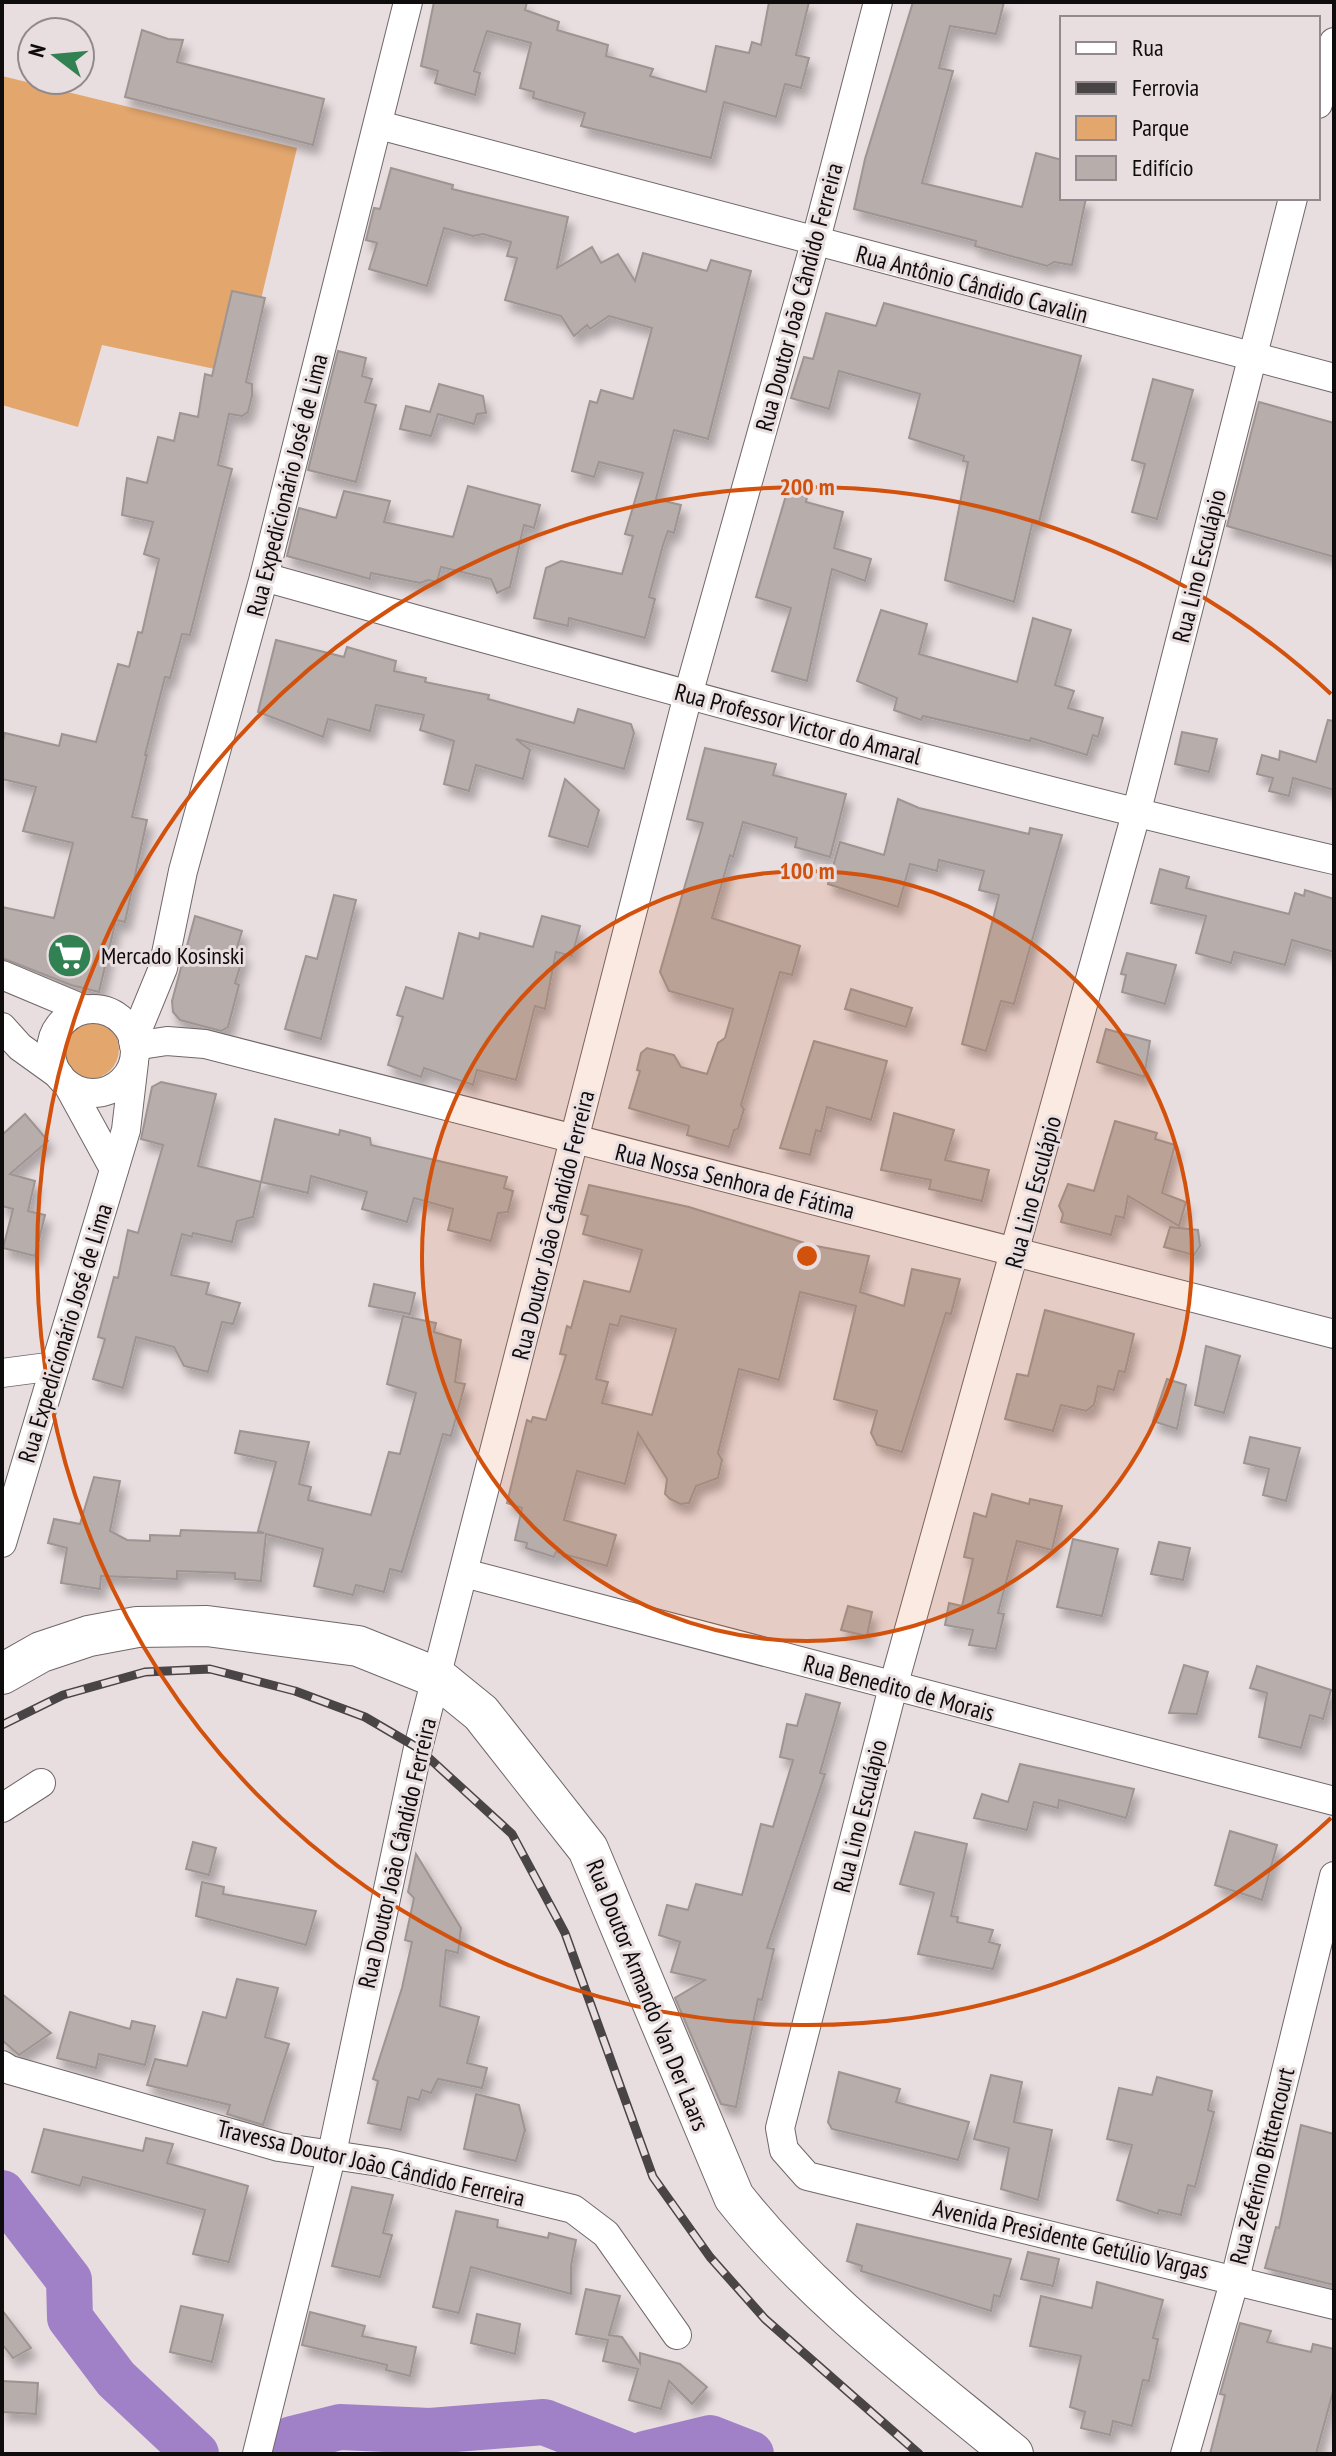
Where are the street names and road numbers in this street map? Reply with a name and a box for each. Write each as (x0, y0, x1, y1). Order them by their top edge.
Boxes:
street label: Rua Doutor João Cândido Ferreira (748, 159, 850, 435)
street label: Rua Antônio Cândido Cavalin (853, 238, 1091, 330)
street label: Rua Expedicionário José de Lima (239, 351, 335, 619)
street label: Rua Lino Esculápio (1165, 486, 1233, 646)
street label: Rua Professor Victor do Amaral (671, 676, 925, 772)
street label: Rua Doutor João Cândido Ferreira (505, 1087, 601, 1363)
street label: Rua Lino Esculápio (998, 1112, 1068, 1272)
street label: Rua Nossa Senhora de Fátima (612, 1136, 858, 1226)
street label: Rua Expedicionário José de Lima (11, 1200, 119, 1466)
street label: Rua Benedito de Morais (800, 1648, 998, 1728)
street label: Rua Doutor João Cândido Ferreira (351, 1715, 443, 1991)
street label: Rua Lino Esculápio (826, 1736, 894, 1896)
street label: Rua Doutor Armando Van Der Laars (579, 1855, 717, 2135)
street label: Rua Zeferino Bittencourt (1223, 2064, 1302, 2268)
street label: Travessa Doutor João Cândido Ferreira (214, 2112, 528, 2214)
street label: Avenida Presidente Getúlio Vargas (930, 2192, 1212, 2286)

